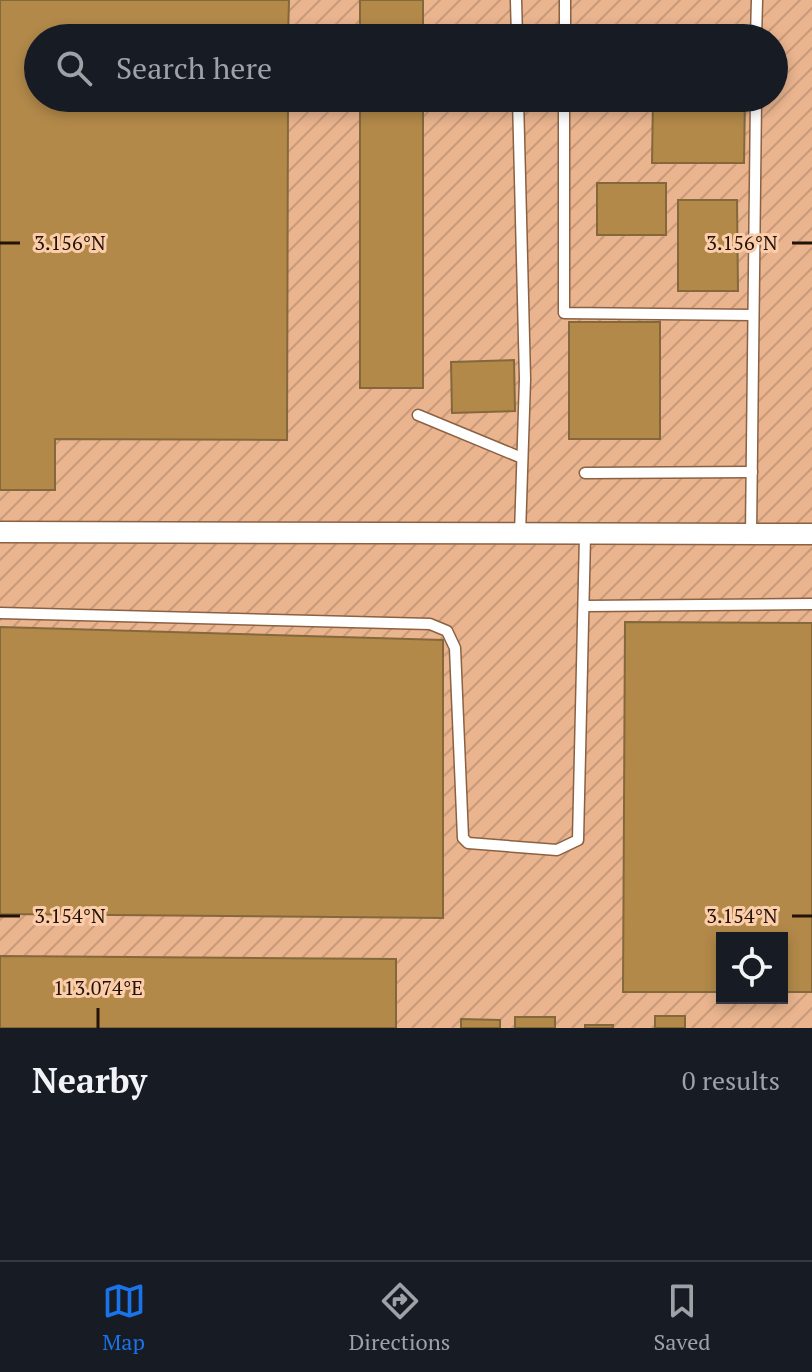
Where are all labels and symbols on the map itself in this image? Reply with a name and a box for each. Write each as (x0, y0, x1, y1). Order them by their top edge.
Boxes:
text: 3.156°N (34, 229, 106, 256)
text: 3.156°N (706, 229, 778, 256)
text: 3.154°N (34, 902, 106, 929)
text: 3.154°N (706, 902, 778, 929)
text: 113.074°E (53, 974, 143, 1001)

